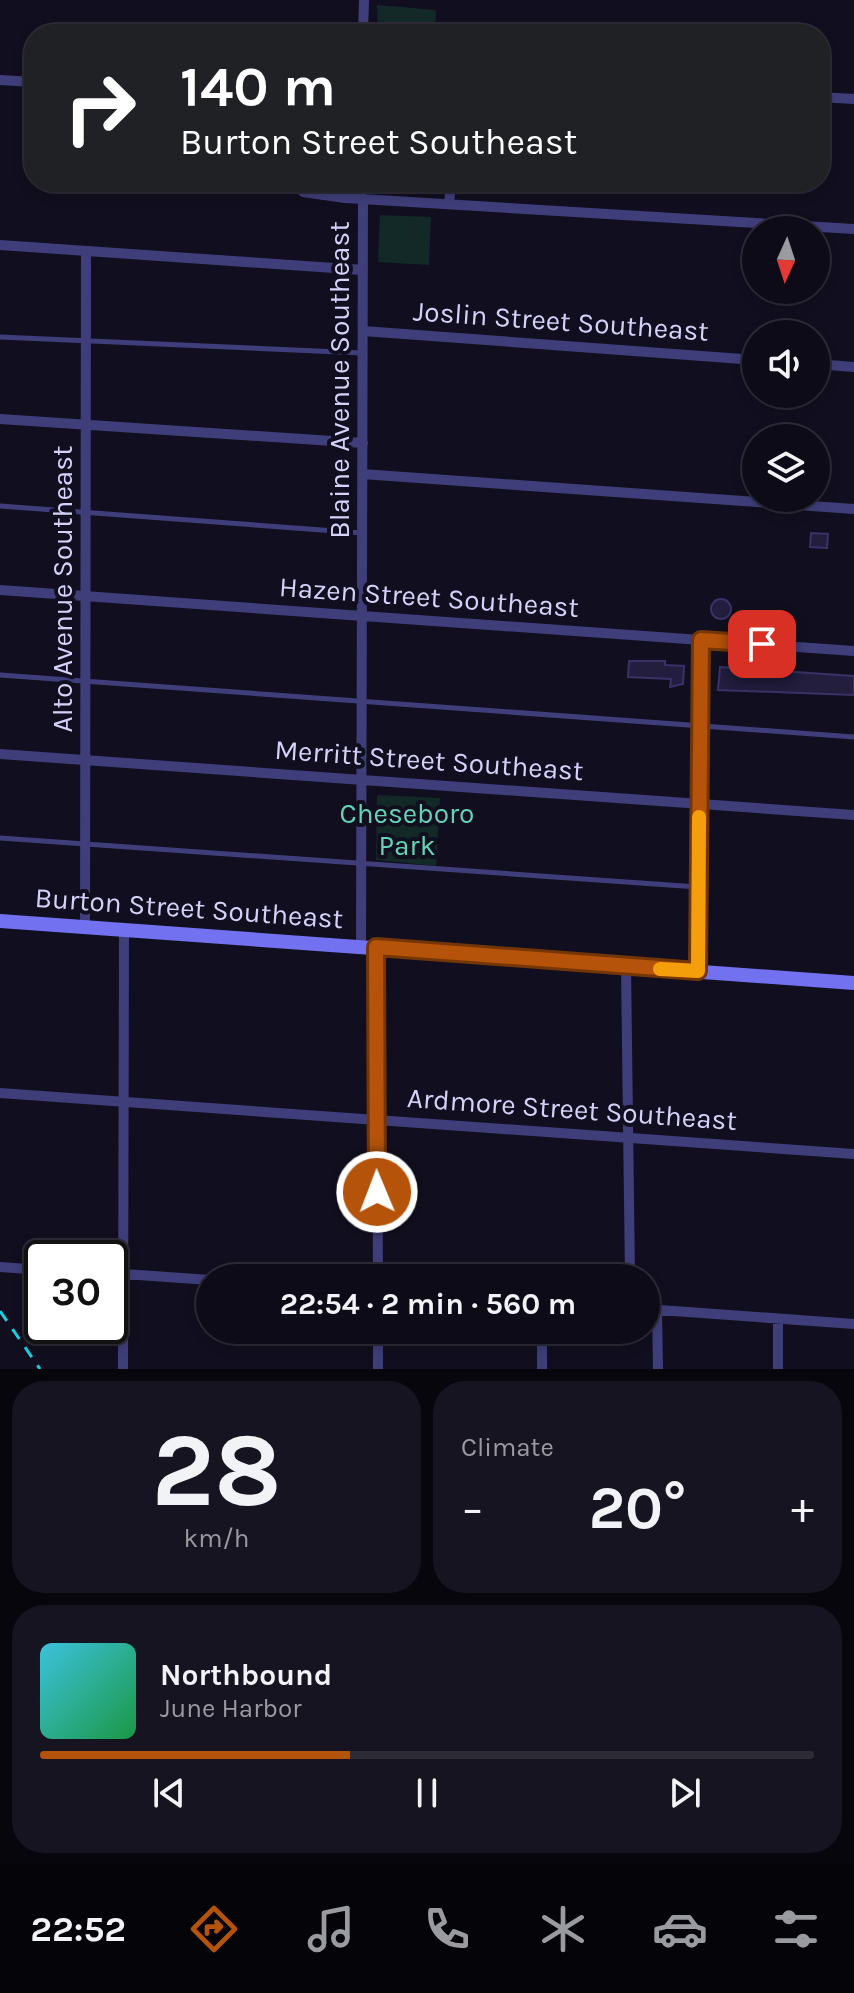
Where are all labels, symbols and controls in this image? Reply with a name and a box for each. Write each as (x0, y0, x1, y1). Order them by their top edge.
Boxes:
text: 140 m (180, 54, 336, 119)
icon: right (48, 56, 152, 160)
text: Burton Street Southeast (180, 121, 577, 163)
north arrow (742, 216, 830, 304)
map controls (742, 216, 830, 512)
street label: Blaine Avenue Southeast (323, 221, 356, 539)
street label: Joslin Street Southeast (412, 294, 710, 348)
button: sound (742, 320, 830, 408)
button: layers (742, 424, 830, 512)
street label: Alto Avenue Southeast (46, 446, 79, 732)
street label: Hazen Street Southeast (278, 570, 580, 624)
pin (728, 610, 796, 678)
icon: arrive (740, 622, 784, 666)
street label: Merritt Street Southeast (273, 733, 585, 787)
park label: Cheseboro Park (340, 797, 474, 862)
street label: Burton Street Southeast (34, 881, 344, 935)
street label: Ardmore Street Southeast (406, 1081, 738, 1137)
position arrow (335, 1150, 419, 1234)
speed limit sign: 30 (24, 1240, 128, 1344)
text: 22:54 · 2 min · 560 m (280, 1286, 576, 1322)
text: 28 (151, 1410, 282, 1531)
text: Climate (461, 1432, 554, 1463)
text: 20° (589, 1473, 686, 1543)
text: − (461, 1483, 484, 1534)
text: + (791, 1483, 814, 1534)
text: km/h (184, 1523, 249, 1554)
text: Northbound (160, 1657, 332, 1693)
text: June Harbor (160, 1693, 302, 1724)
icon: previous (147, 1771, 191, 1815)
icon: pause (405, 1771, 449, 1815)
icon: next (663, 1771, 707, 1815)
icon: directions (186, 1901, 242, 1957)
icon: music (303, 1901, 359, 1957)
icon: phone (419, 1901, 475, 1957)
icon: climate (535, 1901, 591, 1957)
icon: car (652, 1901, 708, 1957)
icon: filters (768, 1901, 824, 1957)
text: 22:52 (30, 1908, 126, 1950)

